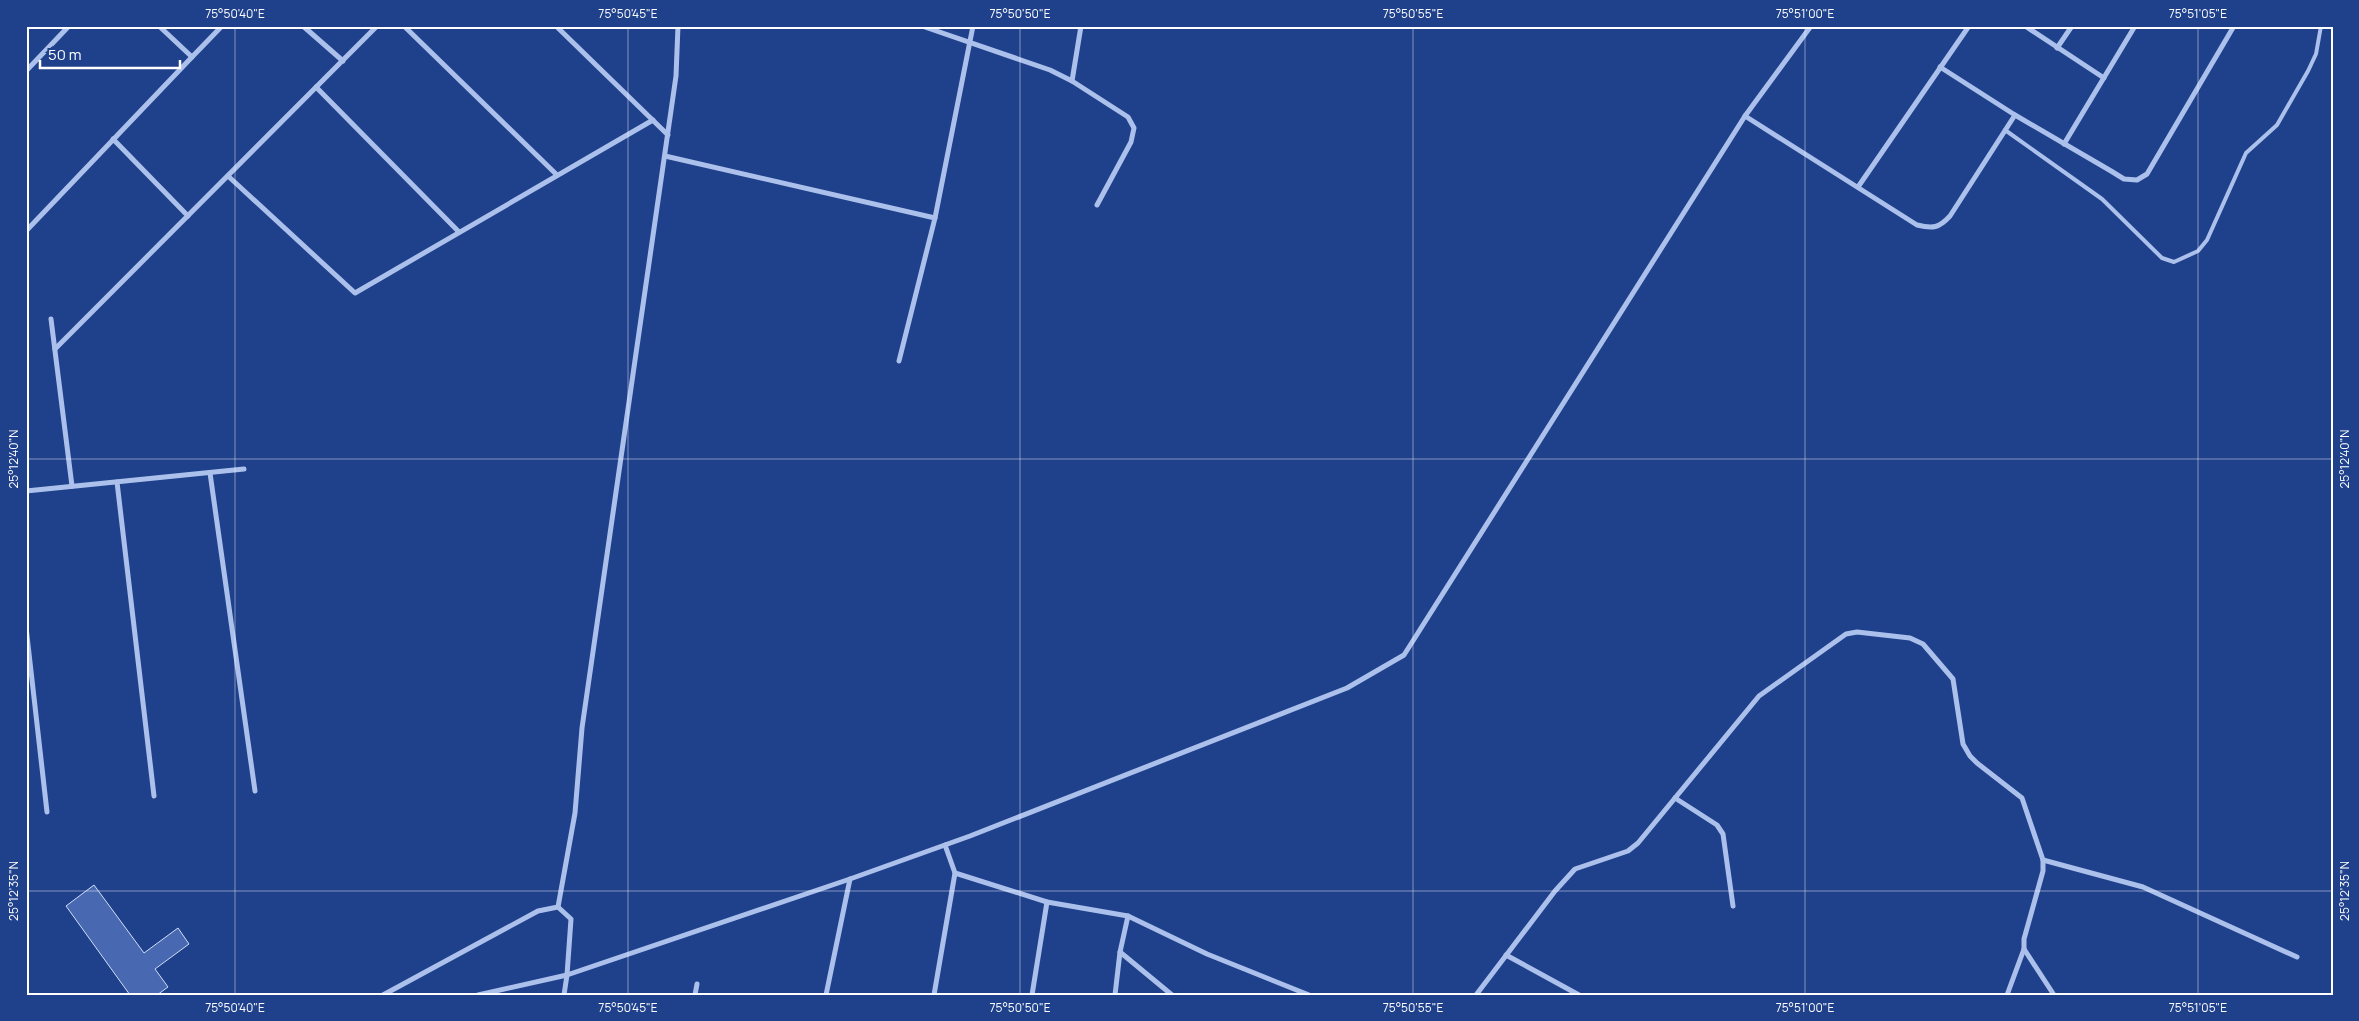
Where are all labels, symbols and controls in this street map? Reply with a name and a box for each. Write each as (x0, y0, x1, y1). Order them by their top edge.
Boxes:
text: 75°50'40"E (205, 5, 265, 22)
text: 75°50'45"E (598, 5, 658, 22)
text: 75°50'50"E (990, 5, 1051, 22)
text: 75°50'55"E (1383, 5, 1443, 22)
text: 75°51'00"E (1776, 5, 1835, 22)
text: 75°51'05"E (2169, 5, 2227, 22)
scale bar (40, 38, 180, 70)
text: 50 m (48, 44, 82, 65)
text: 25°12'40"N (5, 429, 22, 489)
text: 25°12'40"N (2336, 429, 2353, 489)
text: 25°12'35"N (5, 861, 22, 921)
text: 25°12'35"N (2336, 861, 2353, 921)
text: 75°50'40"E (205, 999, 265, 1016)
text: 75°50'45"E (598, 999, 658, 1016)
text: 75°50'50"E (990, 999, 1051, 1016)
text: 75°50'55"E (1383, 999, 1443, 1016)
text: 75°51'00"E (1776, 999, 1835, 1016)
text: 75°51'05"E (2169, 999, 2227, 1016)

